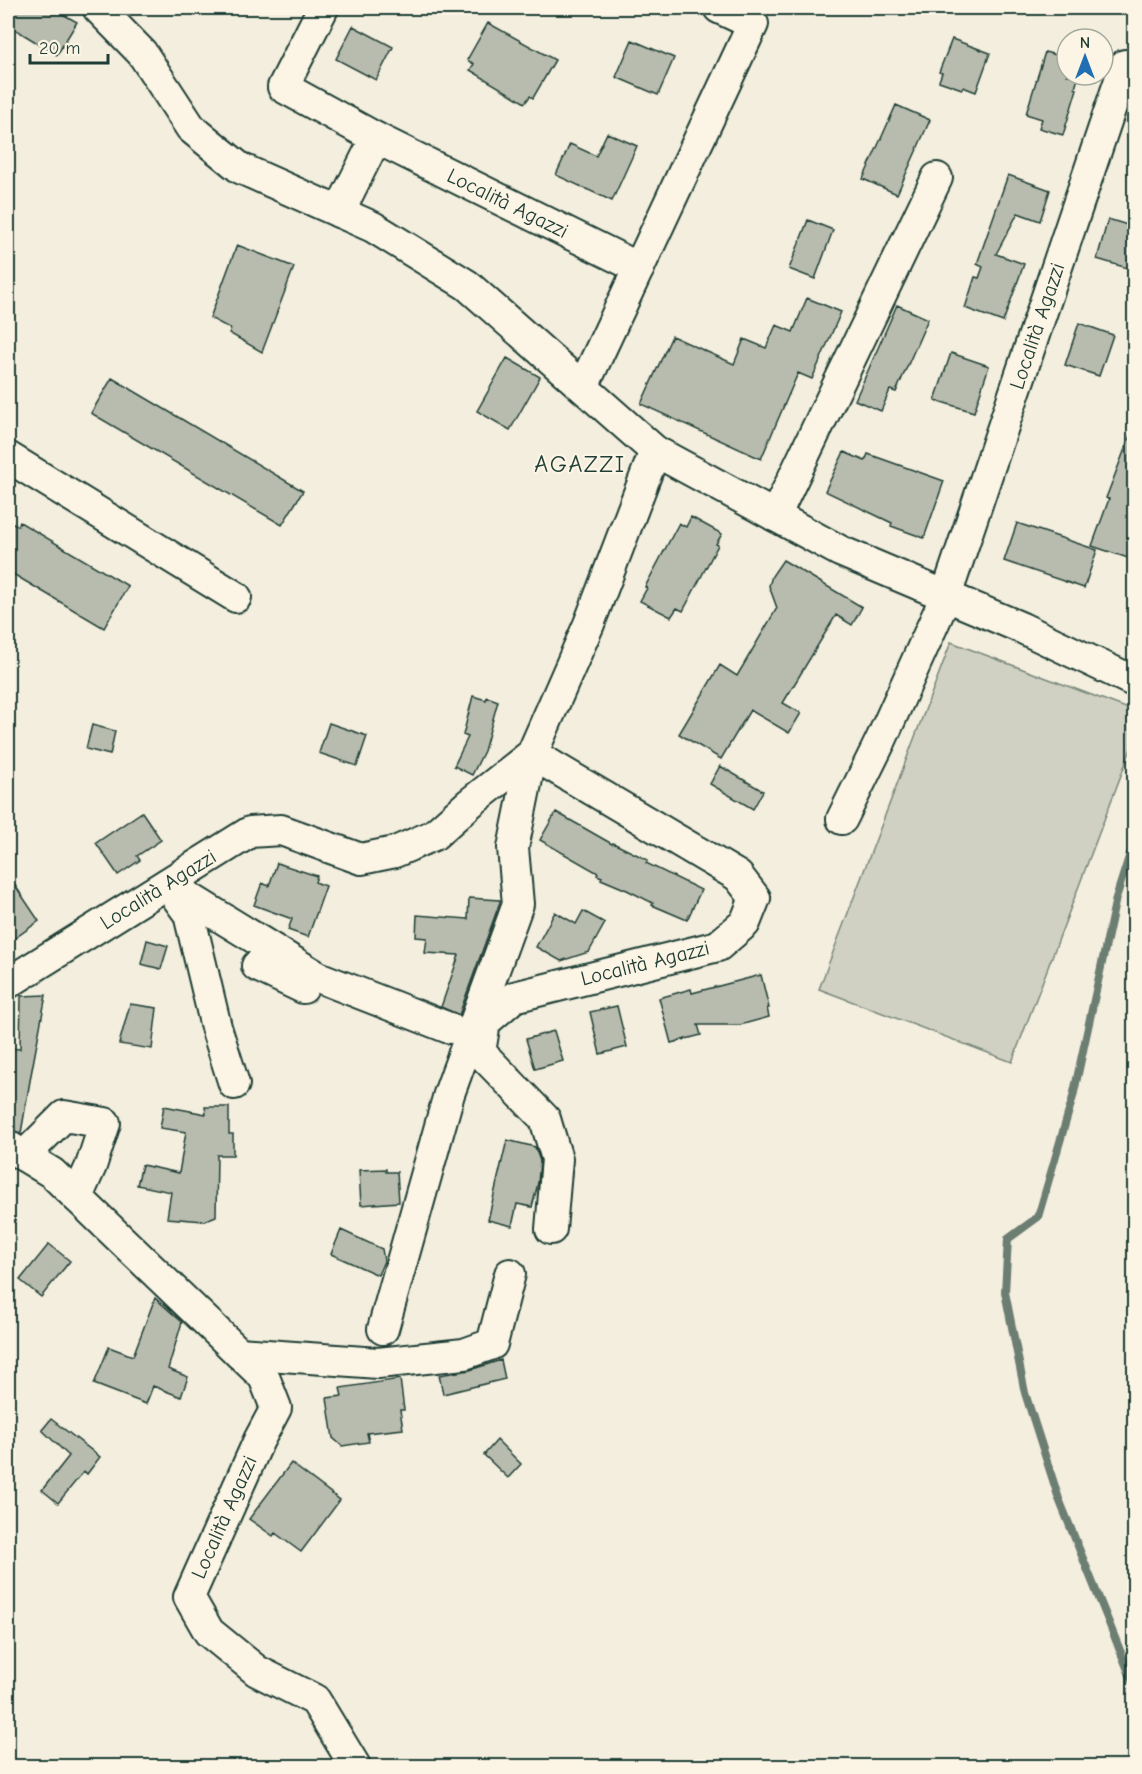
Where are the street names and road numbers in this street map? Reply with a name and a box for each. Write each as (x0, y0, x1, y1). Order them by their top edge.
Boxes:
street label: Località Agazzi (443, 163, 572, 243)
street label: Località Agazzi (1005, 260, 1069, 392)
street label: Località Agazzi (96, 844, 221, 934)
street label: Località Agazzi (578, 935, 712, 991)
street label: Località Agazzi (186, 1452, 262, 1582)

